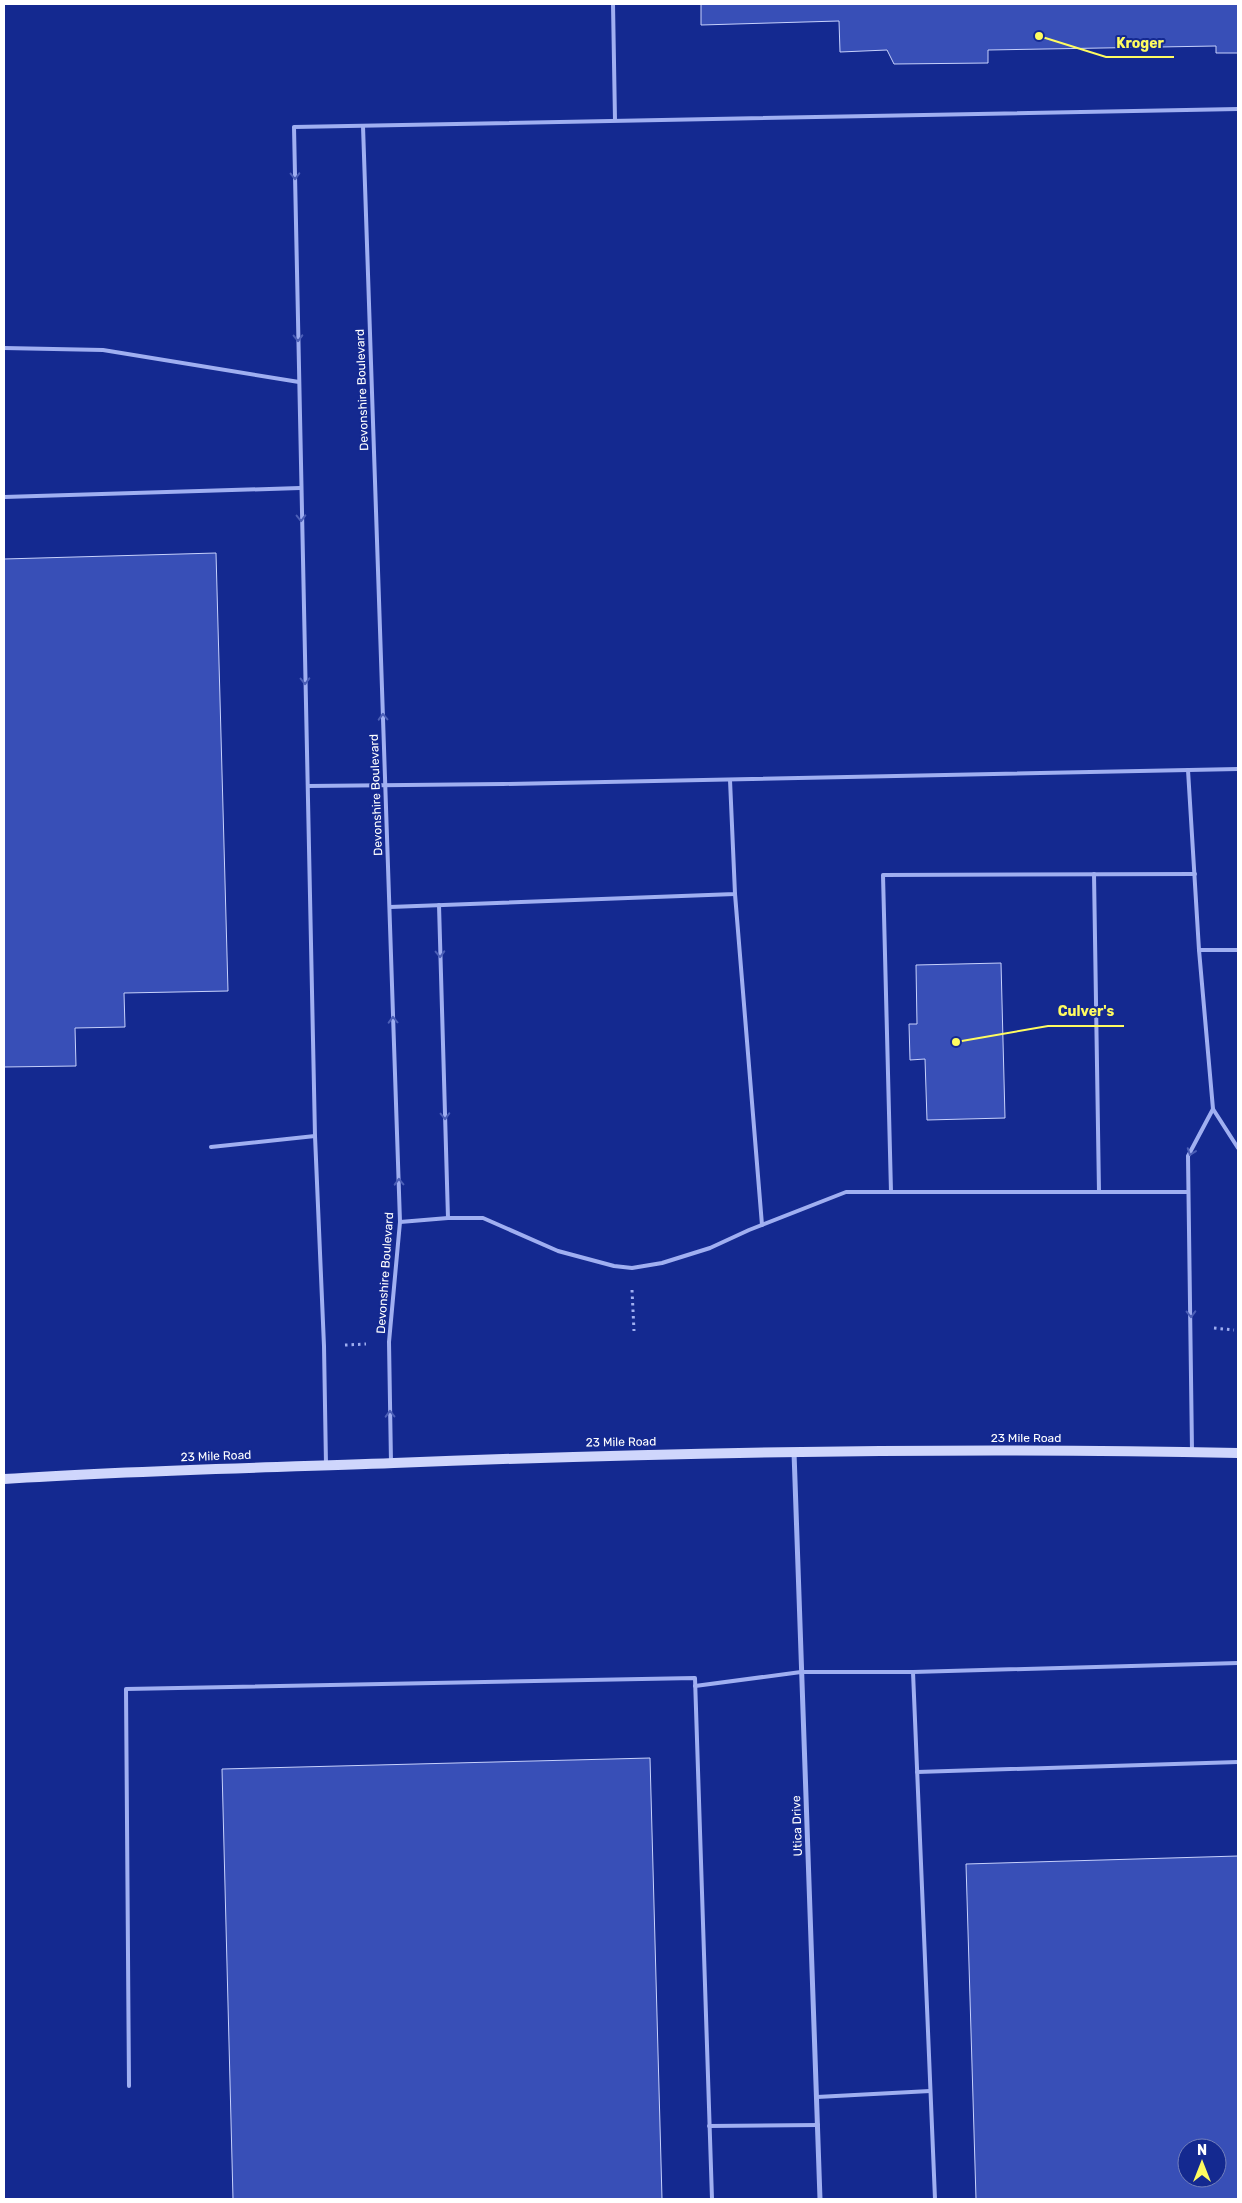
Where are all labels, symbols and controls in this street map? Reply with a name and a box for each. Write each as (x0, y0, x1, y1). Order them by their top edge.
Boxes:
callout: Kroger (1106, 28, 1174, 57)
text: Kroger (1116, 35, 1164, 52)
one-way arrow (290, 172, 300, 180)
street label: Devonshire Boulevard (353, 329, 371, 451)
one-way arrow (293, 334, 303, 342)
one-way arrow (296, 514, 306, 522)
one-way arrow (300, 677, 310, 685)
one-way arrow (378, 713, 388, 721)
street label: Devonshire Boulevard (367, 734, 385, 856)
one-way arrow (435, 950, 445, 958)
callout: Culver's (1048, 997, 1124, 1026)
text: Culver's (1058, 1003, 1114, 1020)
one-way arrow (388, 1015, 399, 1023)
one-way arrow (440, 1113, 450, 1121)
one-way arrow (1187, 1147, 1197, 1156)
one-way arrow (394, 1178, 404, 1186)
street label: Devonshire Boulevard (374, 1212, 396, 1334)
one-way arrow (1186, 1310, 1196, 1318)
one-way arrow (385, 1410, 396, 1418)
street label: 23 Mile Road (991, 1431, 1061, 1445)
street label: 23 Mile Road (586, 1434, 656, 1450)
street label: 23 Mile Road (180, 1448, 252, 1464)
street label: Utica Drive (789, 1795, 805, 1857)
north arrow (1177, 2138, 1227, 2188)
text: N (1197, 2142, 1207, 2159)

